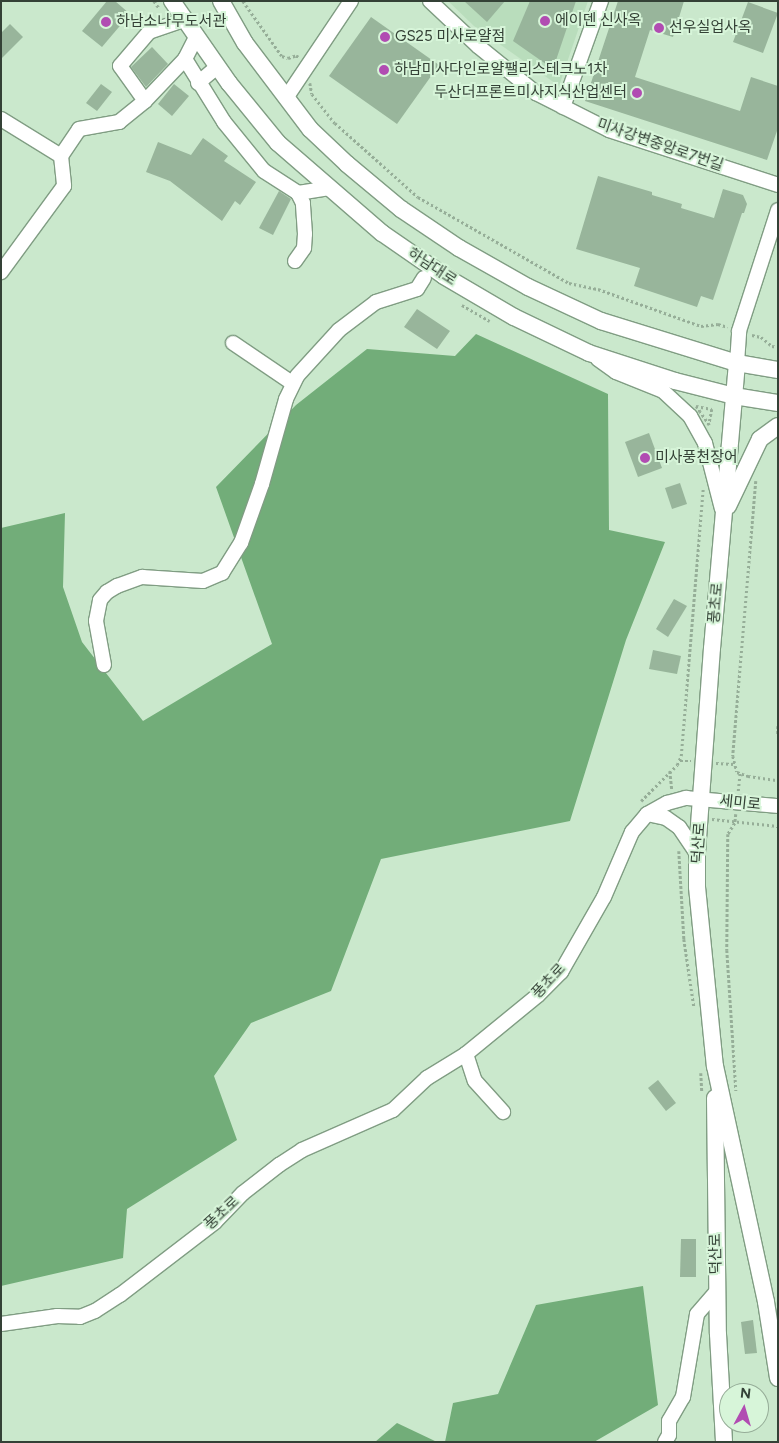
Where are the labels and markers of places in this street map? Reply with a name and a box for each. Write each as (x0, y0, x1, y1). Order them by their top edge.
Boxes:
place label: 에이덴 신사옥 (555, 12, 642, 30)
place label: 하남소나무도서관 (116, 13, 226, 31)
marker: 에이덴 신사옥 (539, 15, 551, 27)
marker: 하남소나무도서관 (100, 16, 112, 28)
place label: 선우실업사옥 (669, 19, 752, 37)
marker: 선우실업사옥 (653, 22, 665, 34)
place label: GS25 미사로얄점 (395, 28, 505, 46)
marker: GS25 미사로얄점 (379, 31, 391, 43)
place label: 하남미사다인로얄팰리스테크노1차 (394, 61, 607, 79)
marker: 하남미사다인로얄팰리스테크노1차 (378, 64, 390, 76)
place label: 두산더프론트미사지식산업센터 (434, 84, 627, 102)
marker: 두산더프론트미사지식산업센터 (631, 87, 643, 99)
place label: 미사풍천장어 (655, 449, 738, 467)
marker: 미사풍천장어 (639, 452, 651, 464)

